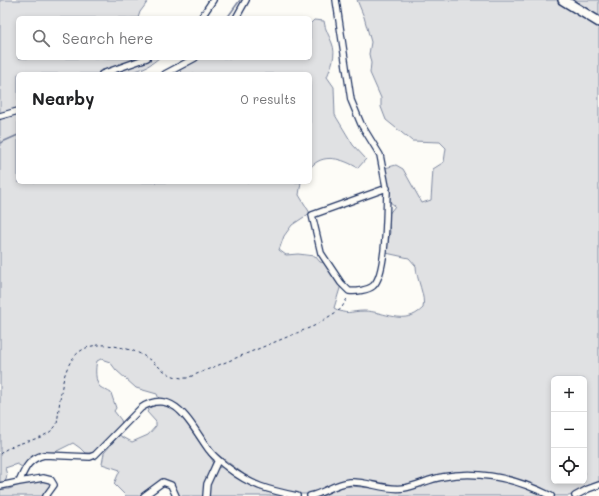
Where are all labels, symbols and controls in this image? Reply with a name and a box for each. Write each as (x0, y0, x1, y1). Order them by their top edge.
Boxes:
search box (16, 16, 312, 60)
icon: search (30, 27, 52, 49)
text: Search here (62, 28, 153, 48)
text: Nearby (32, 87, 94, 109)
text: 0 results (241, 90, 296, 107)
map controls (551, 376, 587, 484)
button: + (551, 376, 587, 412)
button: − (551, 412, 587, 448)
button: locate (551, 448, 587, 484)

